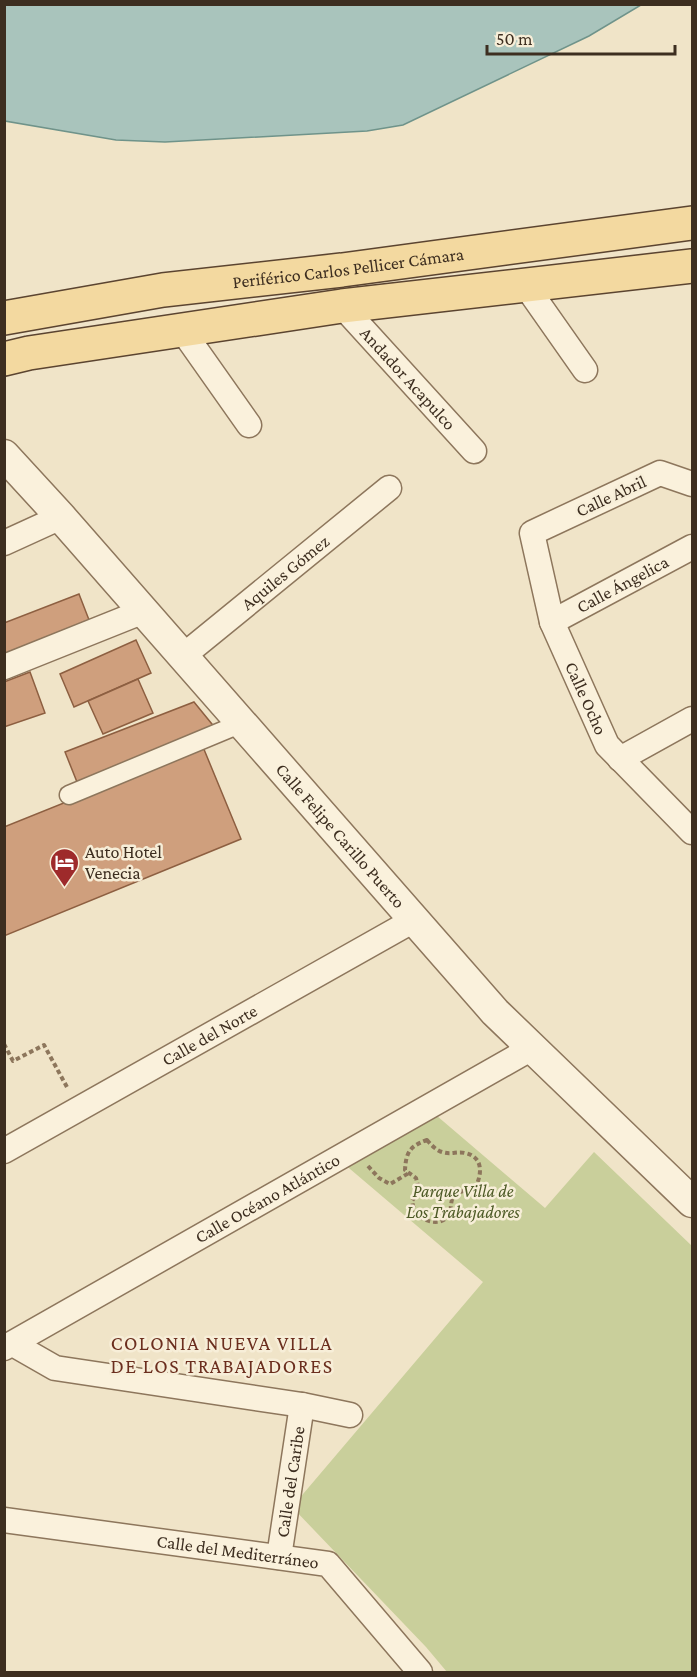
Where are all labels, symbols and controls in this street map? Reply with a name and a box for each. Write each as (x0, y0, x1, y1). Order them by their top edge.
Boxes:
scale bar (487, 18, 674, 56)
text: 50 m (496, 29, 533, 49)
street label: Periférico Carlos Pellicer Cámara (232, 244, 465, 292)
street label: Andador Acapulco (356, 323, 460, 434)
street label: Calle Abril (573, 471, 649, 521)
street label: Aquiles Gómez (237, 531, 333, 614)
street label: Calle Ángelica (573, 551, 672, 617)
street label: Calle Ocho (561, 659, 611, 738)
street label: Calle Felipe Carillo Puerto (272, 759, 409, 912)
place label: Auto Hotel Venecia (85, 842, 162, 883)
hotel icon: Auto Hotel Venecia (48, 846, 80, 888)
street label: Calle del Norte (159, 1000, 261, 1070)
street label: Calle Océano Atlántico (192, 1149, 343, 1247)
park label: Parque Villa de Los Trabajadores (406, 1181, 520, 1223)
district label: COLONIA NUEVA VILLA DE LOS TRABAJADORES (110, 1332, 334, 1378)
street label: Calle del Caribe (272, 1425, 309, 1539)
street label: Calle del Mediterráneo (156, 1531, 320, 1573)

